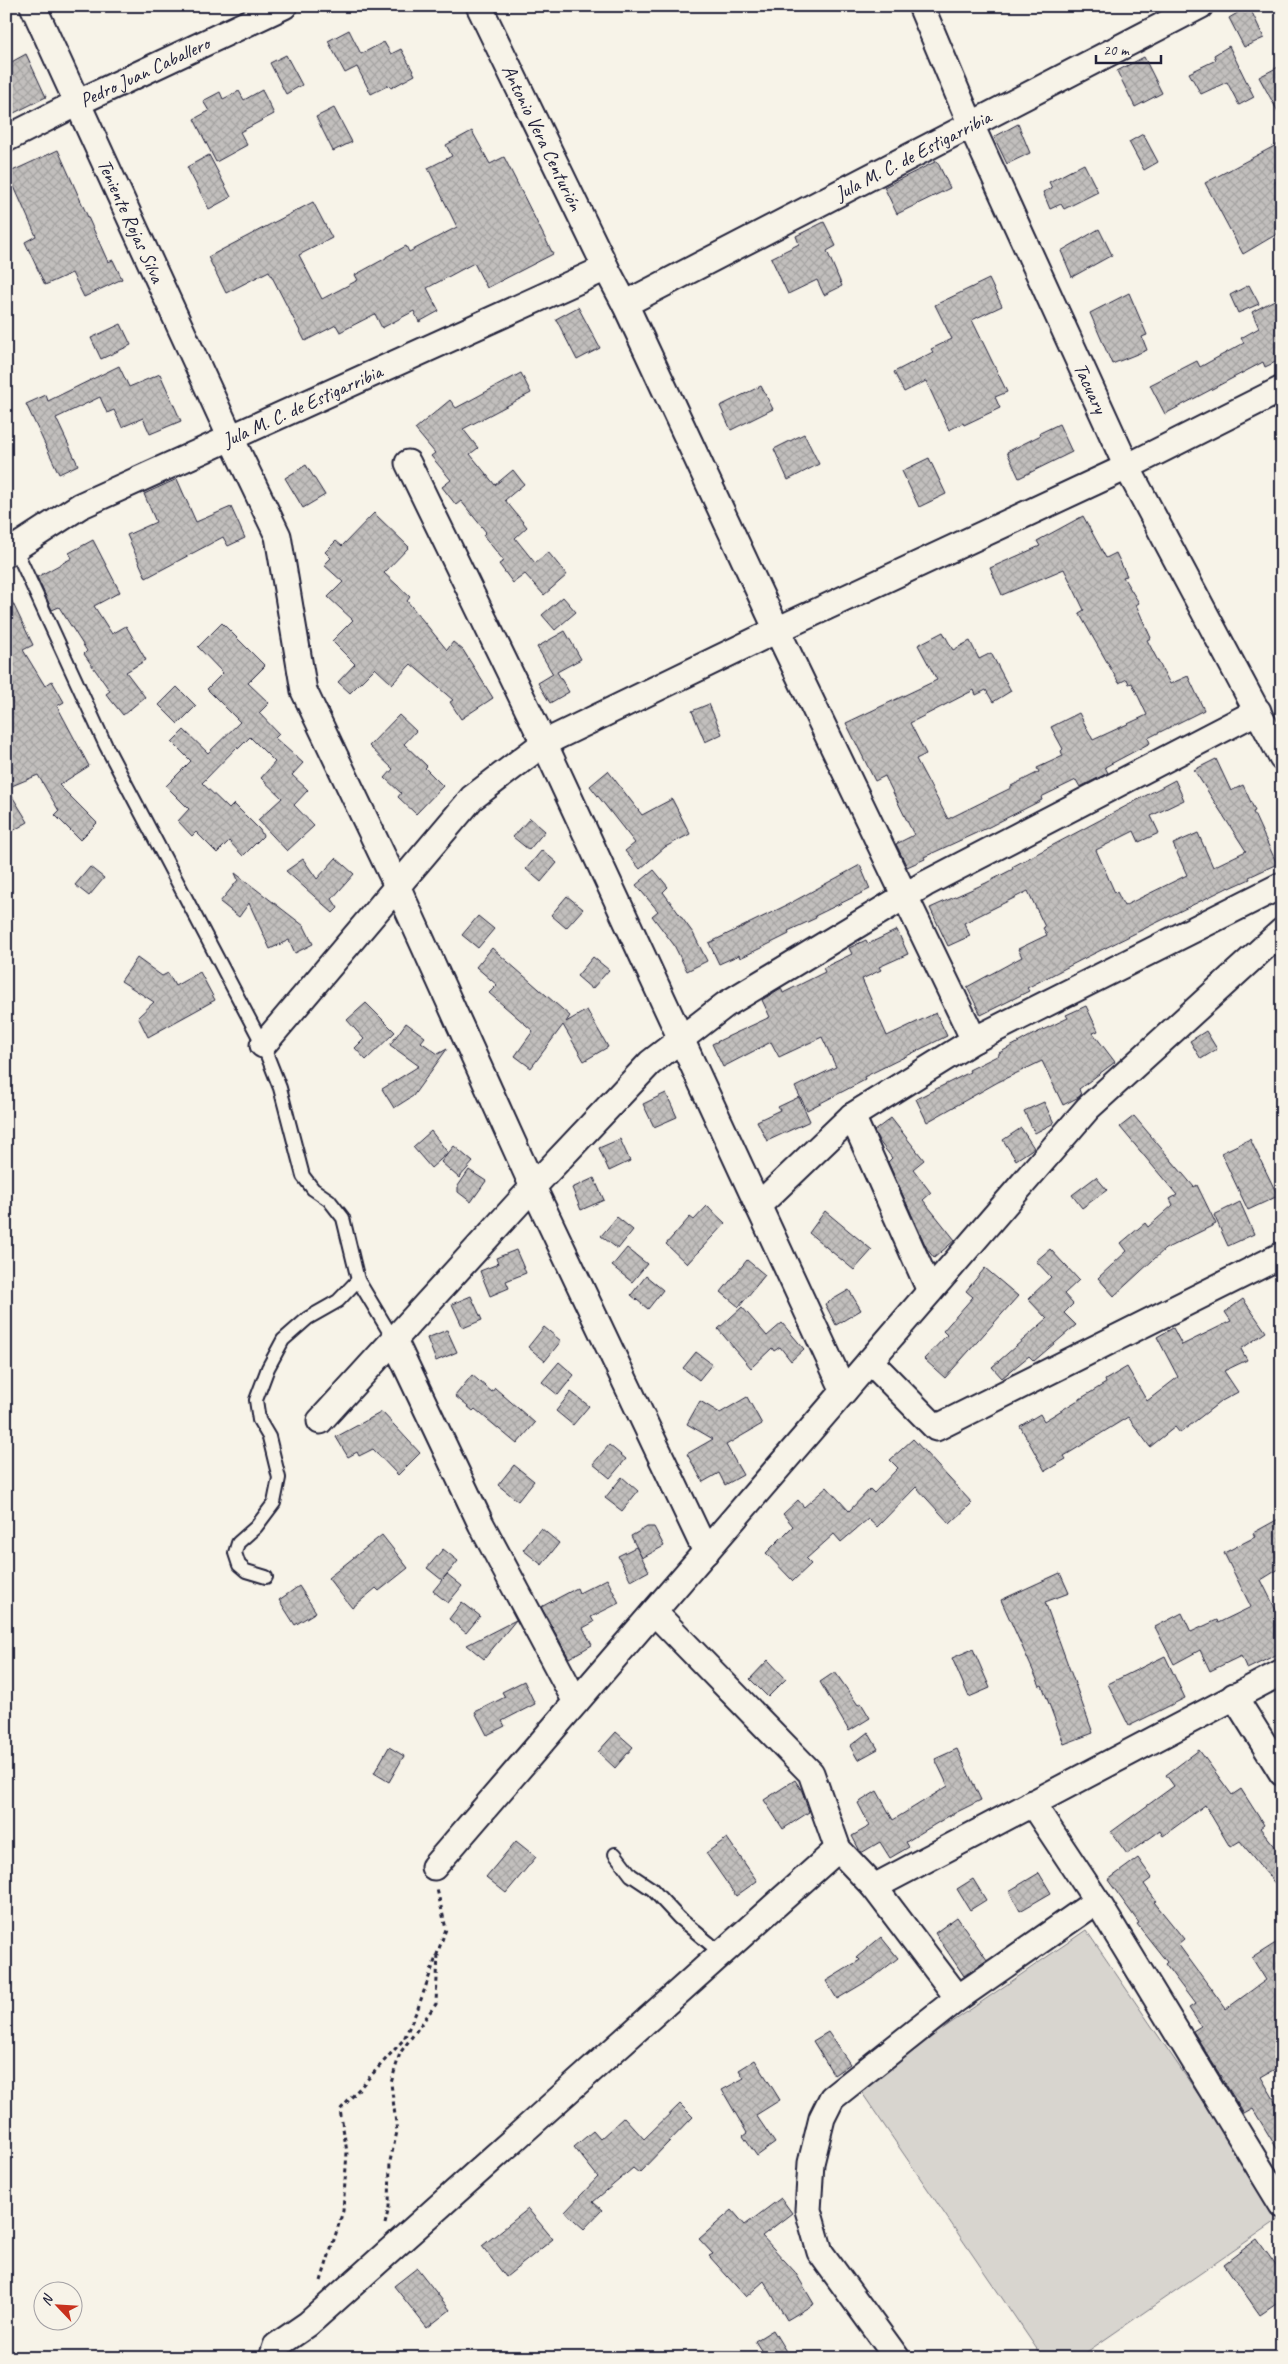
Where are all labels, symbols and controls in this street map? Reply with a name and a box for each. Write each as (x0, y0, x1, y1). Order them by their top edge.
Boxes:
street label: Pedro Juan Caballero (75, 29, 215, 113)
scale bar (1096, 32, 1160, 64)
text: 20 m (1103, 41, 1130, 60)
street label: Antonio Vera Centurión (497, 60, 589, 215)
street label: Jula M. C. de Estigarribia (830, 103, 996, 206)
street label: Teniente Rojas Silva (92, 155, 171, 288)
street label: Jula M. C. de Estigarribia (218, 358, 387, 453)
street label: Tacuary (1069, 359, 1114, 419)
north arrow (32, 2282, 82, 2332)
text: N (37, 2291, 57, 2308)

